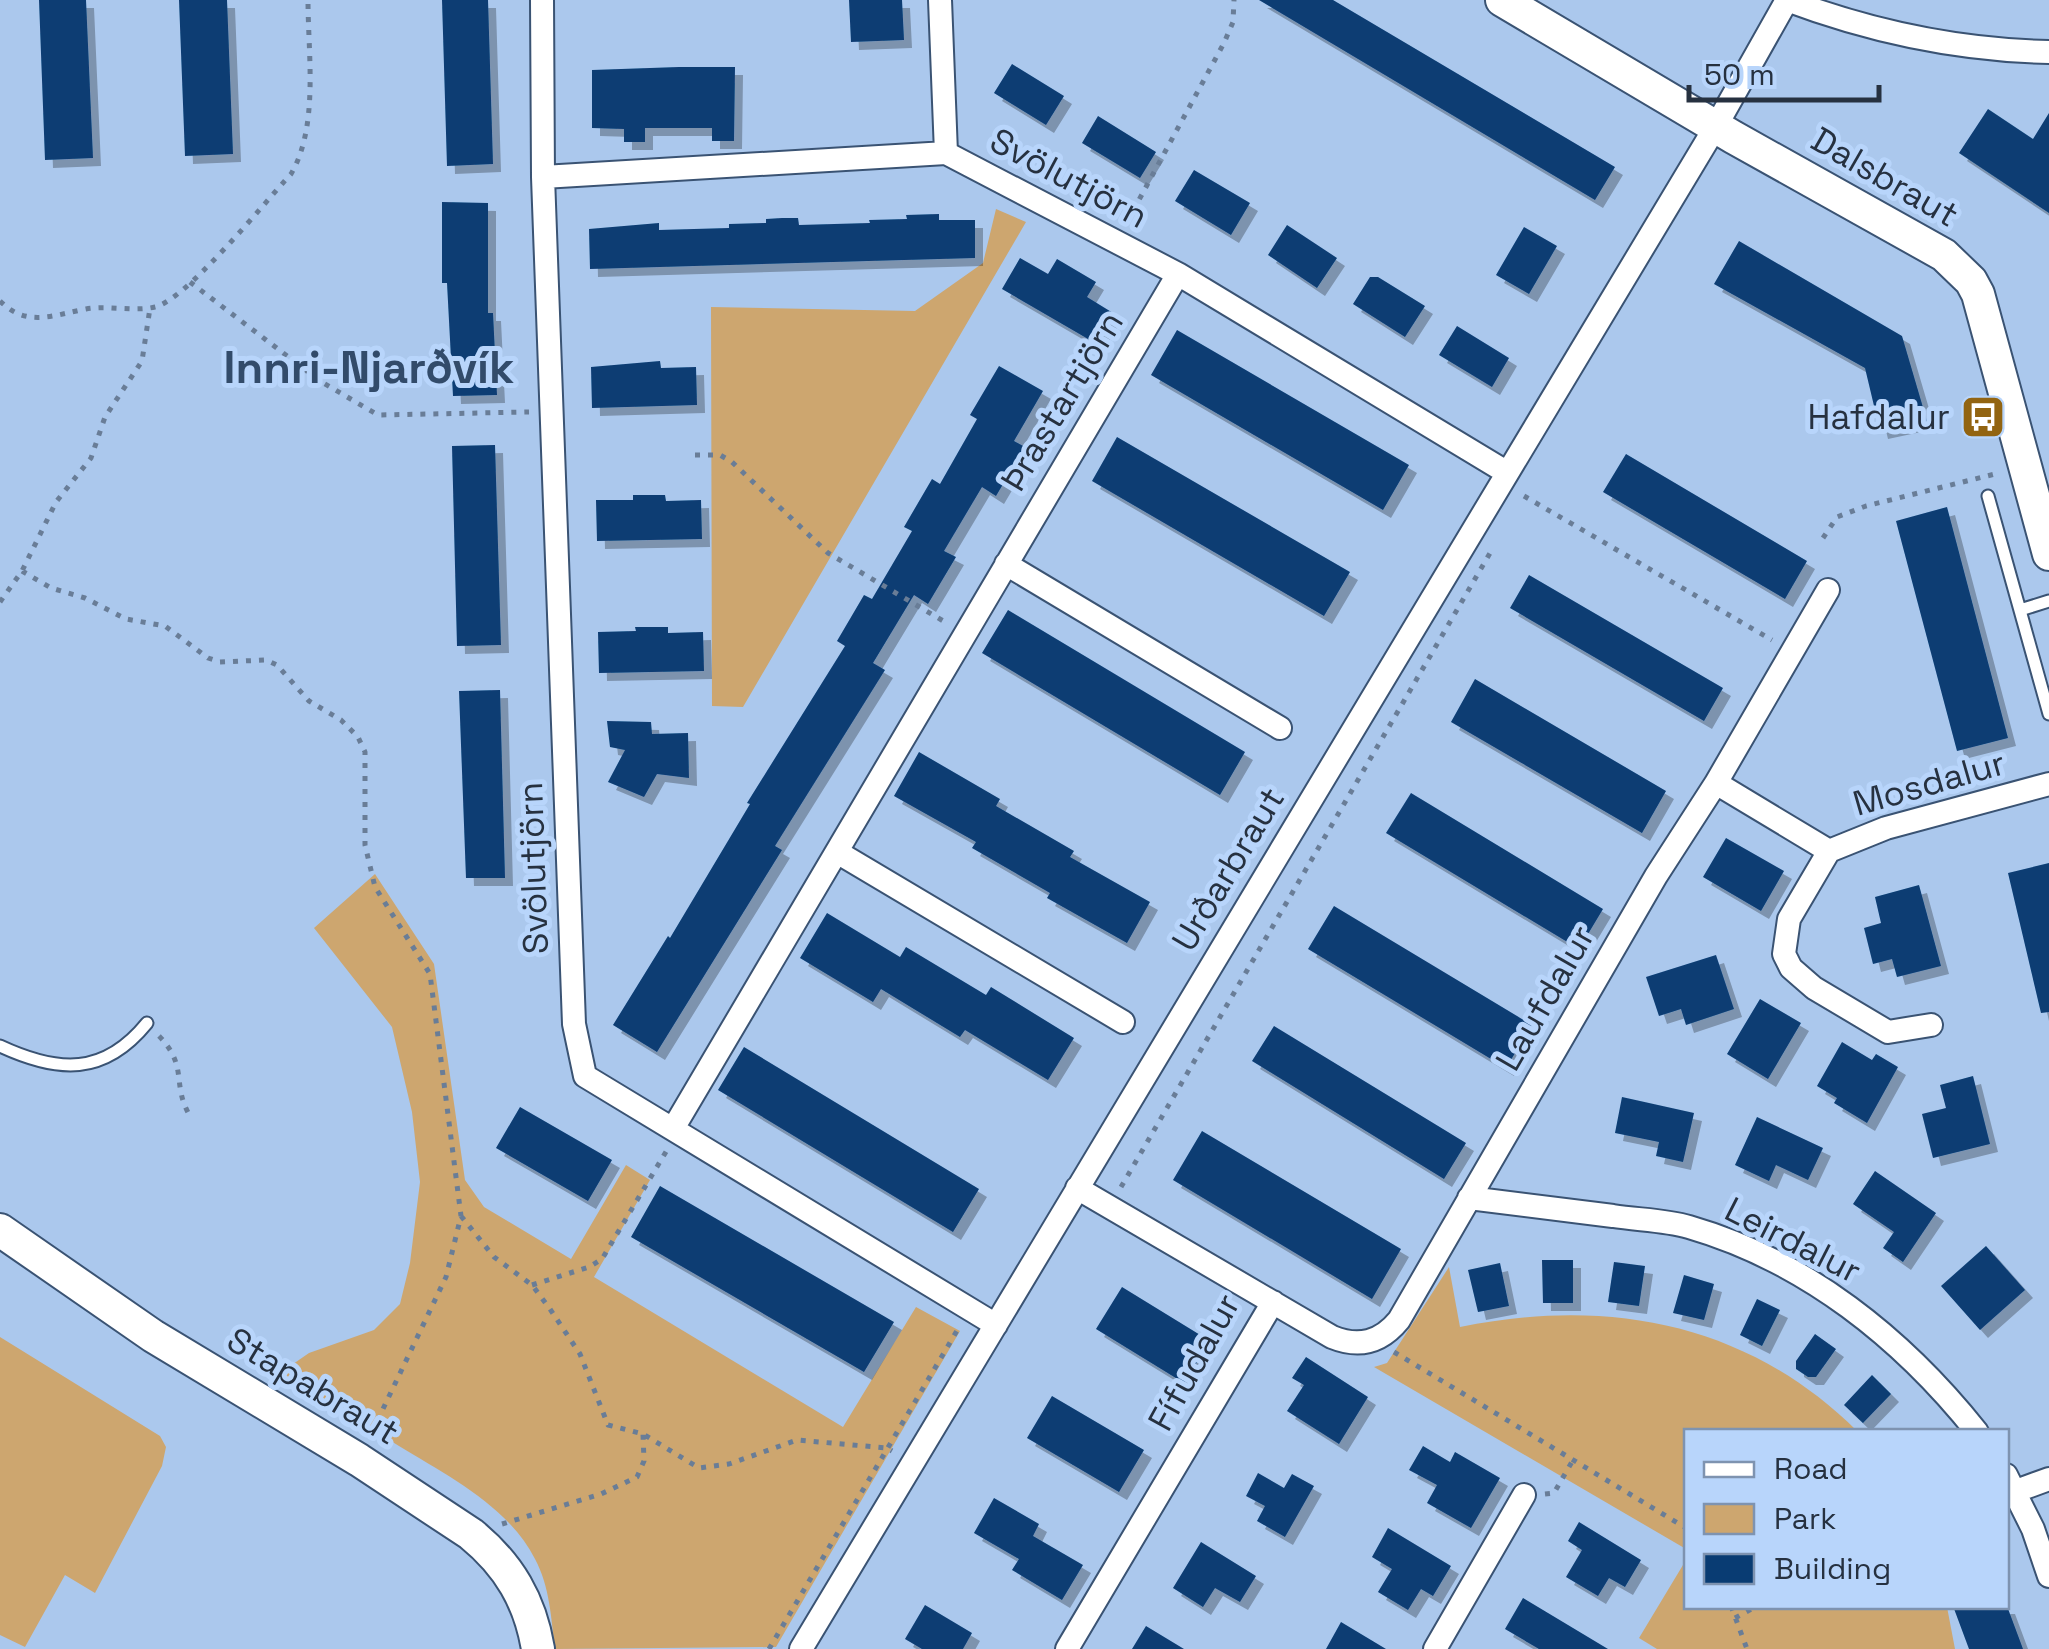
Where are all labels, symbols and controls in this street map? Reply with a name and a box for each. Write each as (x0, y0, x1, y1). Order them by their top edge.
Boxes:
scale bar (1689, 40, 1879, 102)
text: 50 m (1704, 55, 1775, 94)
street label: Dalsbraut (1804, 117, 1966, 237)
street label: Svölutjörn (983, 118, 1155, 238)
street label: Þrastartjörn (991, 303, 1133, 499)
district label: Innri-Njarðvík (224, 339, 514, 396)
bus stop icon: Hafdalur (1960, 394, 2006, 440)
place label: Hafdalur (1808, 395, 1950, 439)
street label: Mosdalur (1848, 740, 2010, 826)
street label: Urðarbraut (1162, 779, 1294, 959)
street label: Svölutjörn (508, 781, 558, 955)
street label: Laufdalur (1486, 917, 1604, 1079)
street label: Leirdalur (1718, 1187, 1868, 1293)
street label: Fífudalur (1138, 1286, 1250, 1438)
street label: Stapabraut (219, 1318, 407, 1454)
legend (1684, 1429, 2009, 1609)
text: Road (1774, 1449, 1848, 1488)
text: Park (1774, 1499, 1836, 1538)
text: Building (1774, 1549, 1891, 1588)

